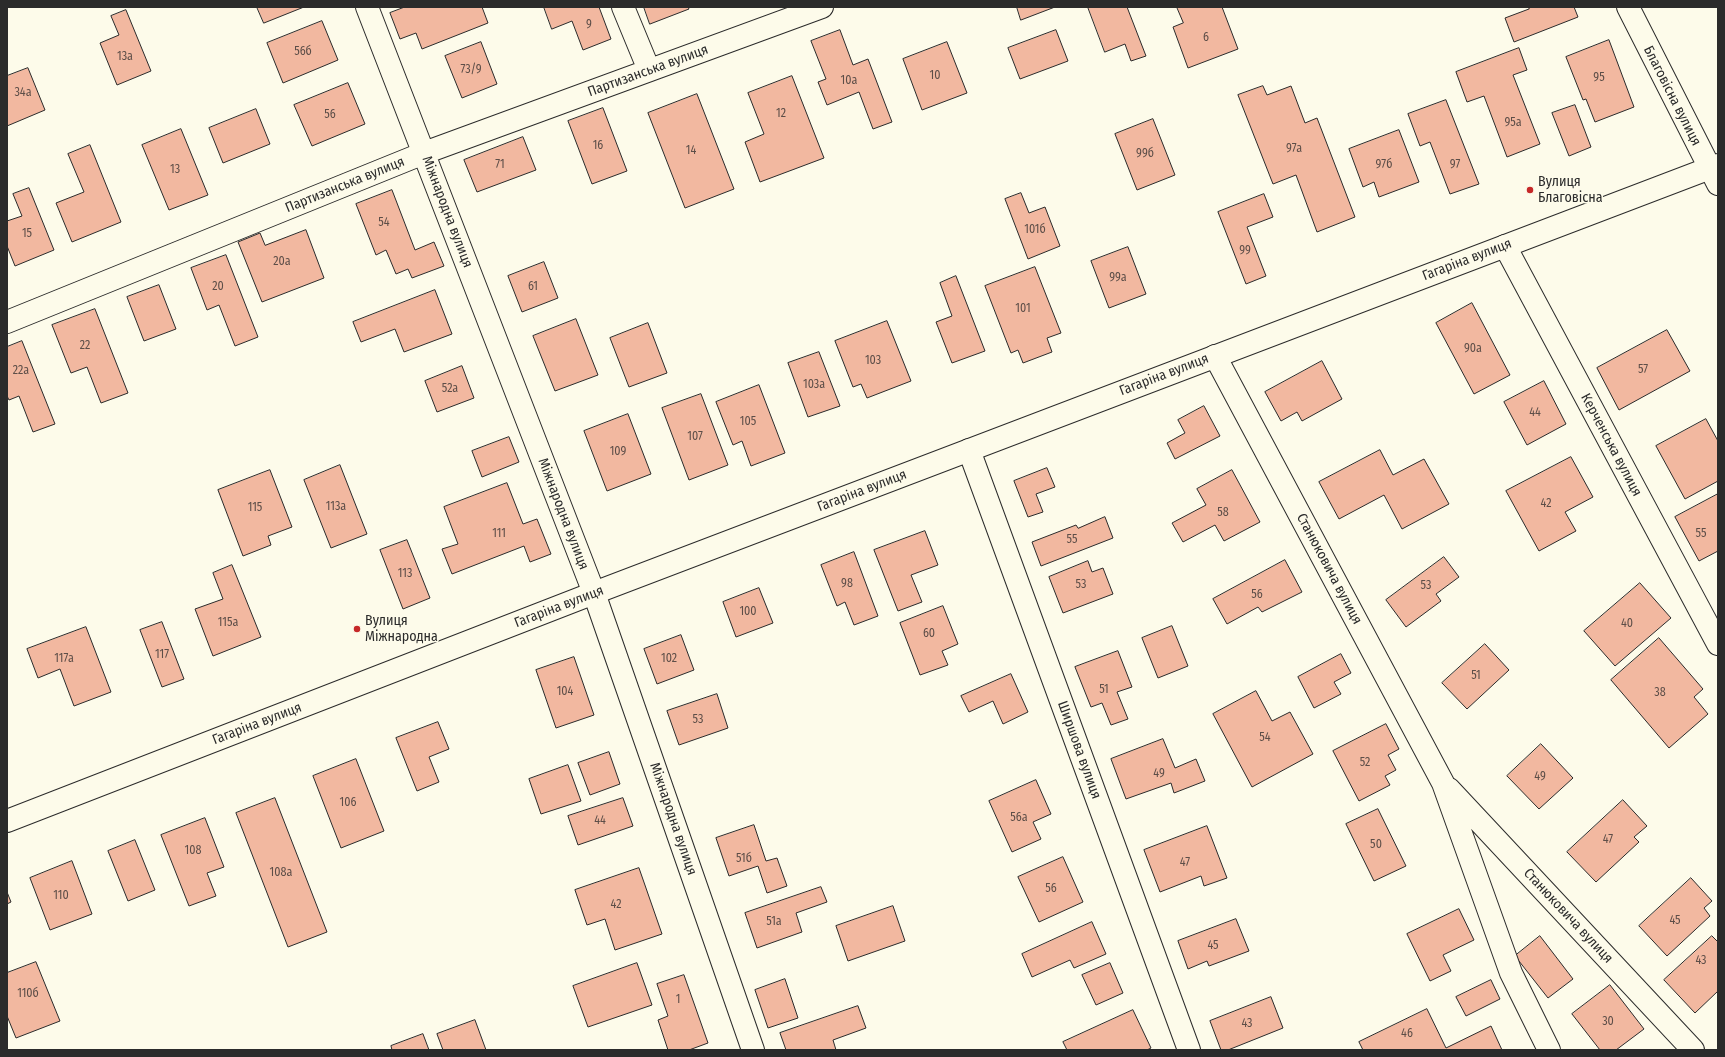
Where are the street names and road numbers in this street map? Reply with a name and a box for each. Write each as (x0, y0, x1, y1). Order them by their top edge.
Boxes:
street label: Партизанська вулиця (585, 41, 711, 101)
street label: Благовісна вулиця (1640, 43, 1704, 149)
street label: Партизанська вулиця (283, 153, 407, 217)
street label: Міжнародна вулиця (418, 154, 476, 270)
street label: Гагаріна вулиця (1420, 235, 1514, 285)
street label: Гагаріна вулиця (1117, 350, 1211, 400)
street label: Керченська вулиця (1577, 391, 1645, 499)
street label: Міжнародна вулиця (534, 456, 592, 572)
street label: Гагаріна вулиця (815, 466, 909, 516)
street label: Станюковича вулиця (1293, 511, 1365, 627)
street label: Гагаріна вулиця (512, 582, 606, 632)
street label: Гагаріна вулиця (210, 699, 304, 749)
street label: Ширшова вулиця (1054, 699, 1104, 801)
street label: Міжнародна вулиця (646, 760, 700, 878)
street label: Станюковича вулиця (1520, 865, 1616, 967)

